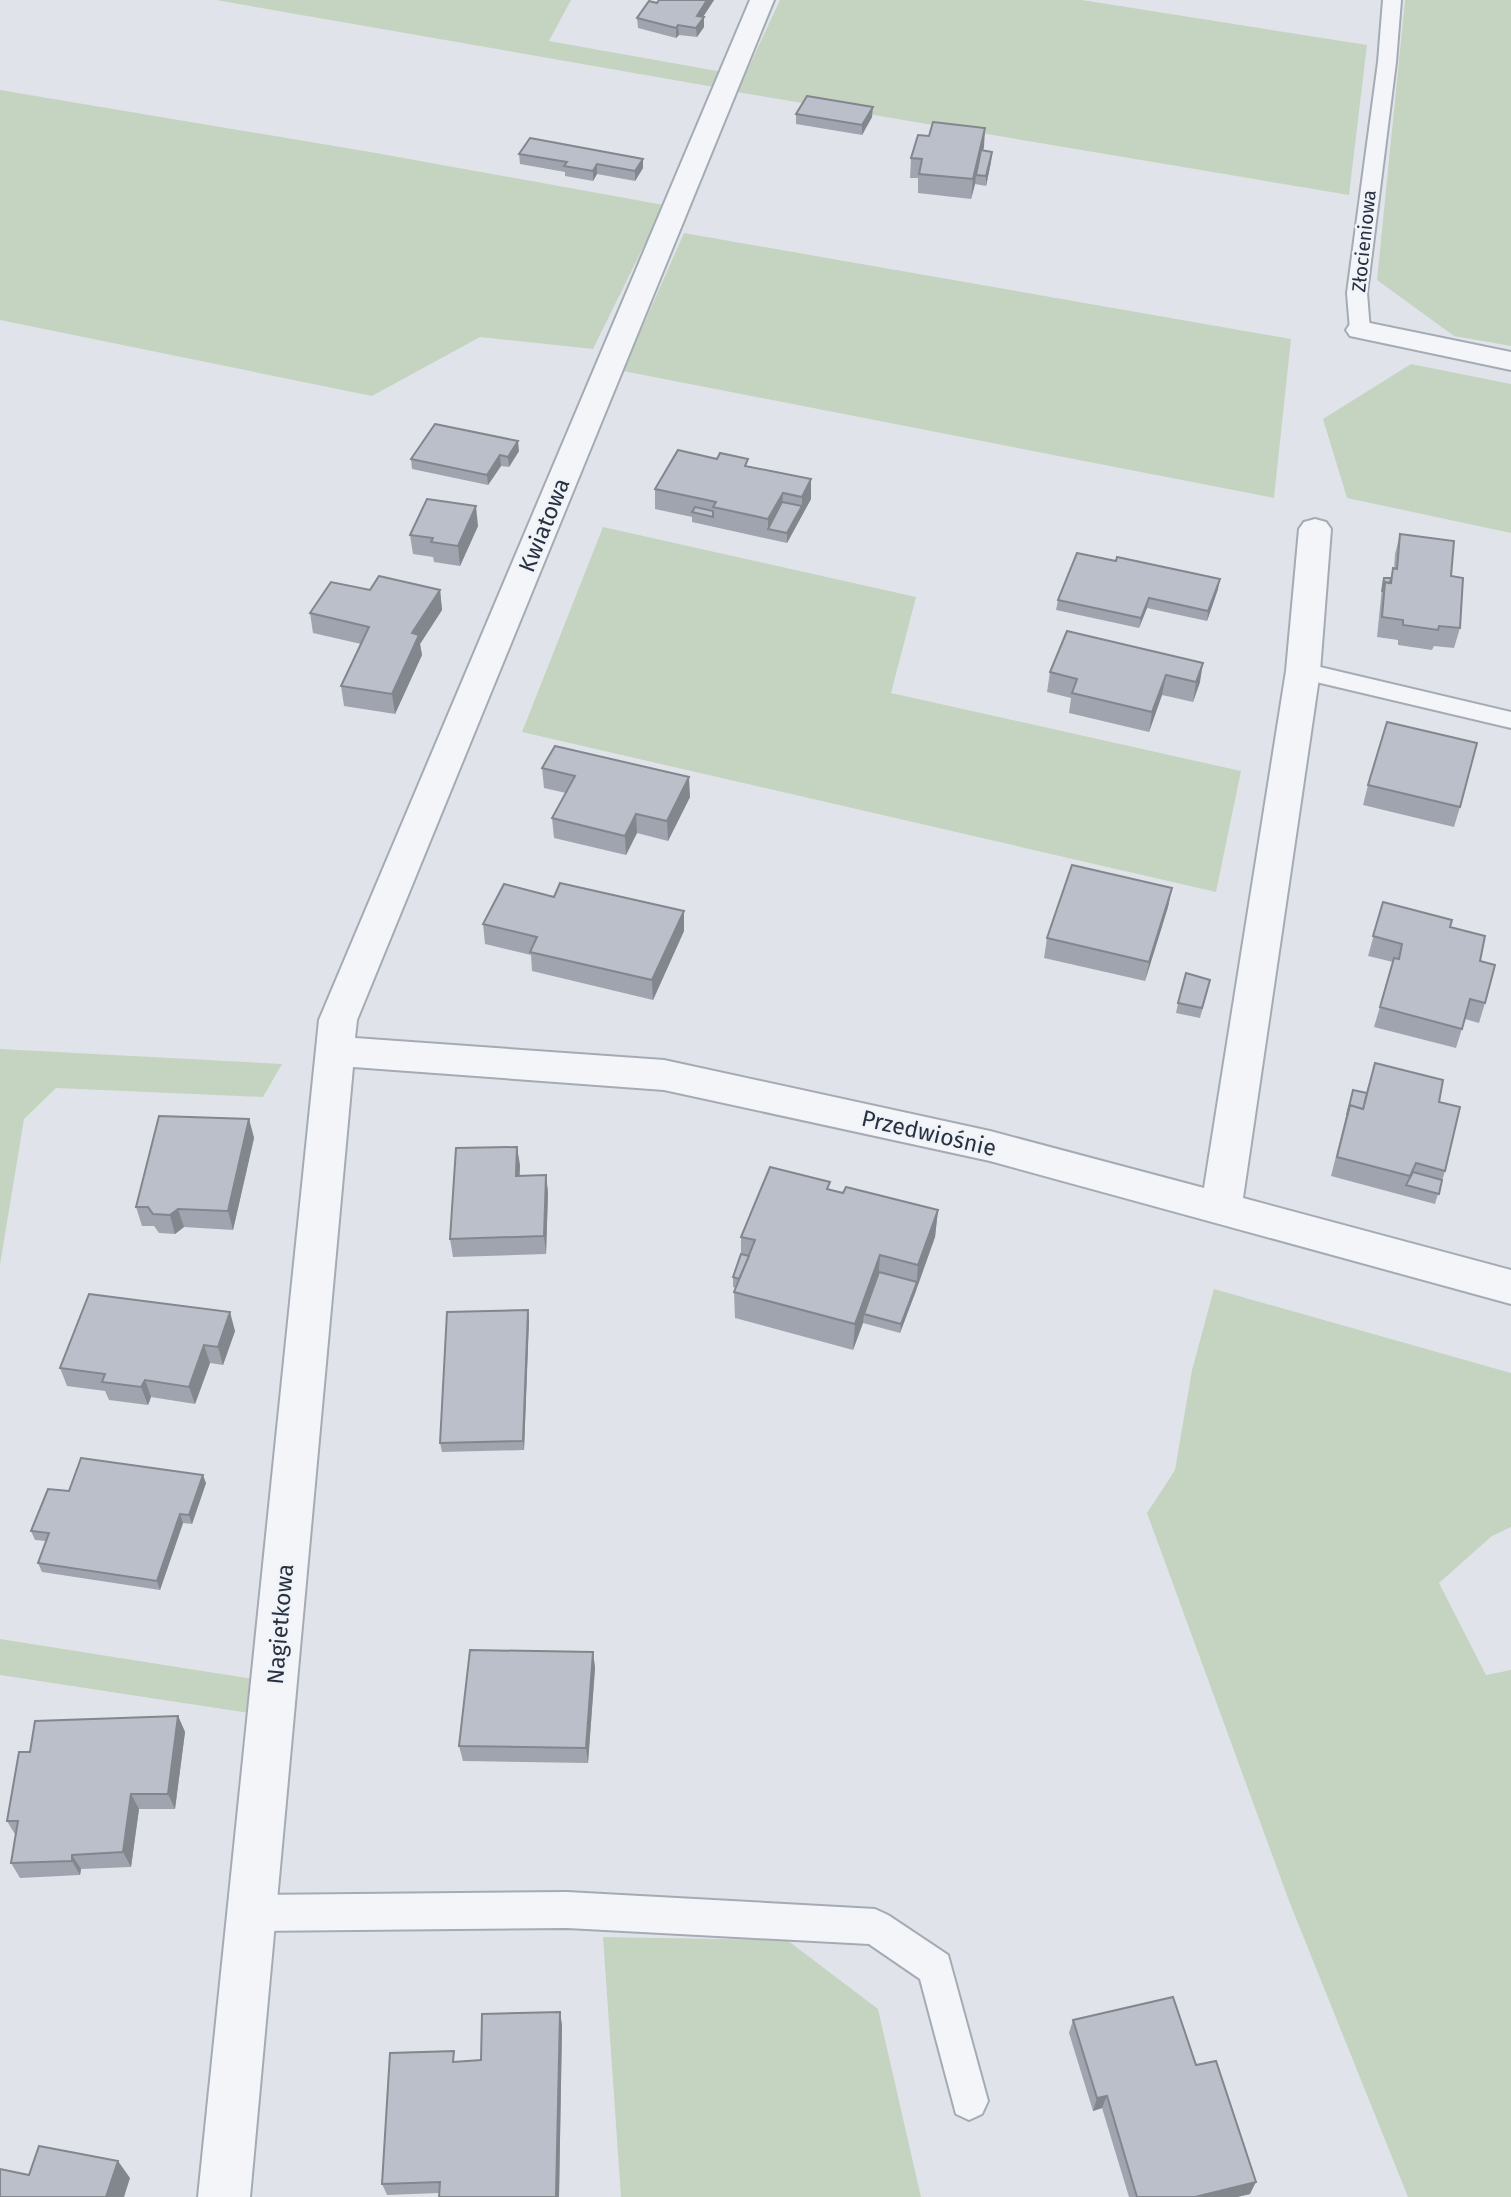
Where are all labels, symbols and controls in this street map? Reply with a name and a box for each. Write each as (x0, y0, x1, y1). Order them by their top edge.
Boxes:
street label: Złocieniowa (1347, 189, 1381, 293)
street label: Kwiatowa (512, 474, 576, 576)
street label: Przedwiośnie (859, 1104, 999, 1162)
street label: Nagietkowa (261, 1563, 299, 1685)

